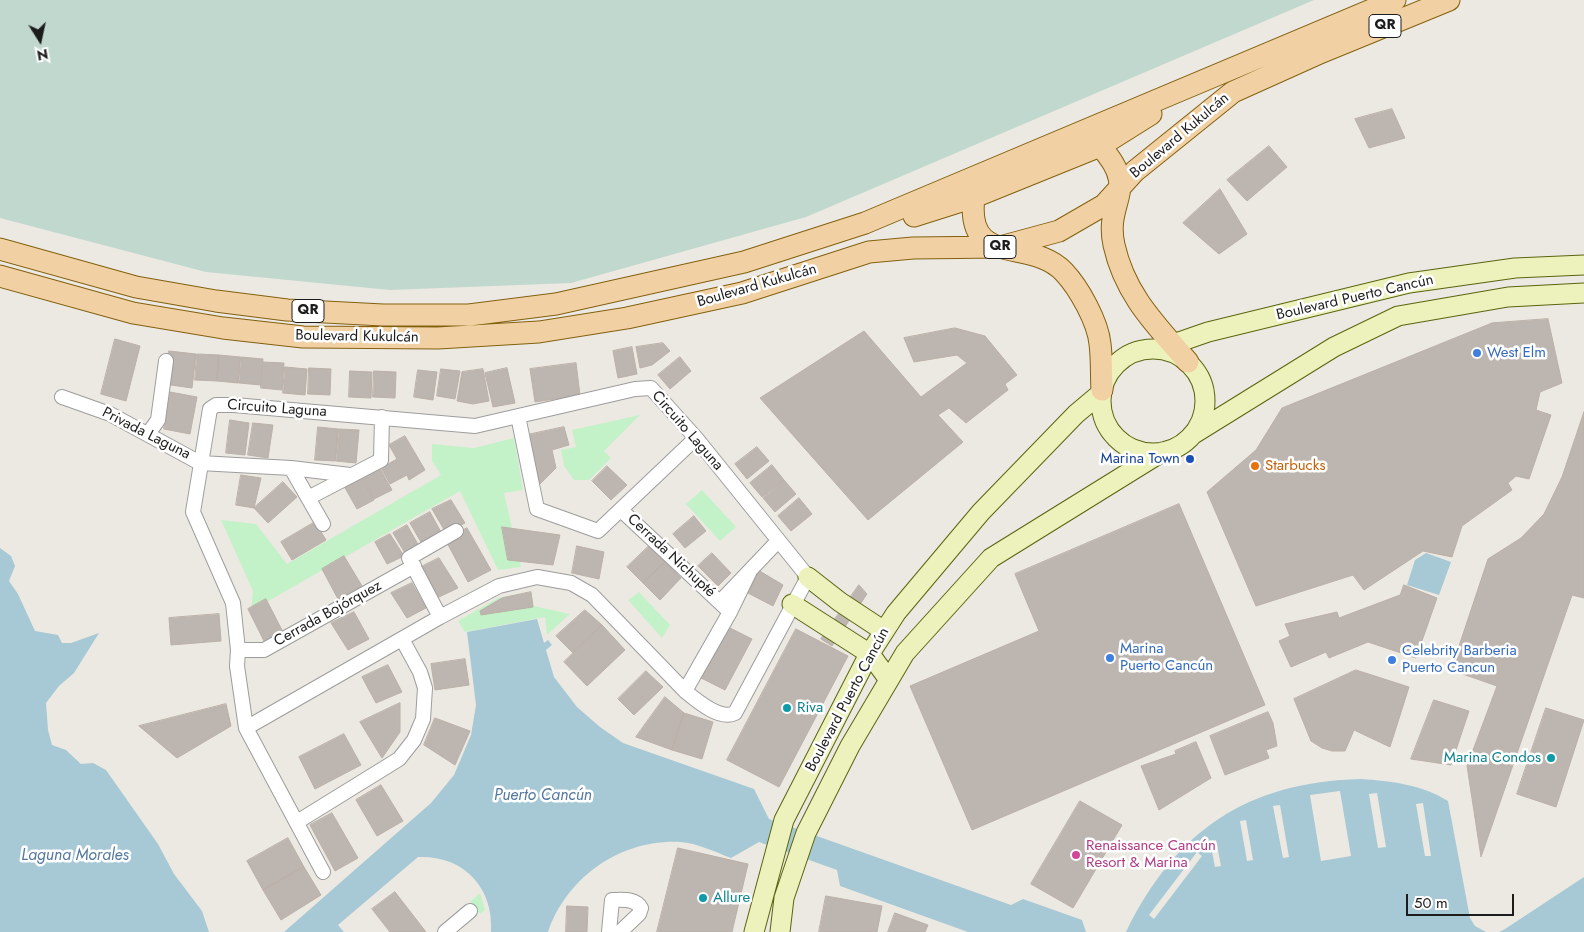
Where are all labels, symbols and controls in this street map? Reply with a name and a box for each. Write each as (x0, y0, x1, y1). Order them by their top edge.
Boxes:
north arrow (15, 15, 65, 65)
road number: QR (1369, 15, 1401, 38)
text: N (35, 44, 50, 66)
street label: Boulevard Kukulcán (1127, 89, 1233, 183)
road number: QR (984, 236, 1016, 258)
street label: Boulevard Kukulcán (695, 260, 819, 312)
street label: Boulevard Puerto Cancún (1275, 271, 1435, 325)
road number: QR (292, 300, 324, 322)
street label: Boulevard Kukulcán (295, 327, 419, 347)
place label: West Elm (1487, 344, 1546, 362)
marker: West Elm (1471, 347, 1483, 359)
street label: Circuito Laguna (647, 387, 727, 475)
street label: Circuito Laguna (227, 397, 327, 421)
street label: Privada Laguna (99, 404, 193, 464)
place label: Marina Town (1100, 450, 1180, 468)
marker: Marina Town (1184, 453, 1196, 465)
place label: Starbucks (1265, 457, 1325, 475)
marker: Starbucks (1249, 460, 1261, 472)
street label: Cerrada Nichupté (623, 511, 719, 601)
street label: Cerrada Bojórquez (271, 577, 385, 651)
street label: Boulevard Puerto Cancún (802, 625, 894, 775)
place label: Marina Puerto Cancún (1120, 640, 1213, 675)
place label: Celebrity Barberia Puerto Cancun (1402, 642, 1517, 677)
marker: Marina Puerto Cancún (1104, 652, 1116, 664)
marker: Celebrity Barberia Puerto Cancun (1386, 654, 1398, 666)
place label: Riva (797, 699, 823, 717)
marker: Riva (781, 702, 793, 714)
place label: Marina Condos (1444, 749, 1541, 767)
marker: Marina Condos (1545, 752, 1557, 764)
water label: Puerto Cancún (494, 786, 592, 806)
place label: Renaissance Cancún Resort & Marina (1086, 837, 1216, 872)
water label: Laguna Morales (21, 846, 129, 866)
marker: Renaissance Cancún Resort & Marina (1070, 849, 1082, 861)
scale bar (1409, 884, 1516, 916)
place label: Allure (713, 889, 750, 907)
marker: Allure (697, 892, 709, 904)
text: 50 m (1414, 892, 1448, 914)

